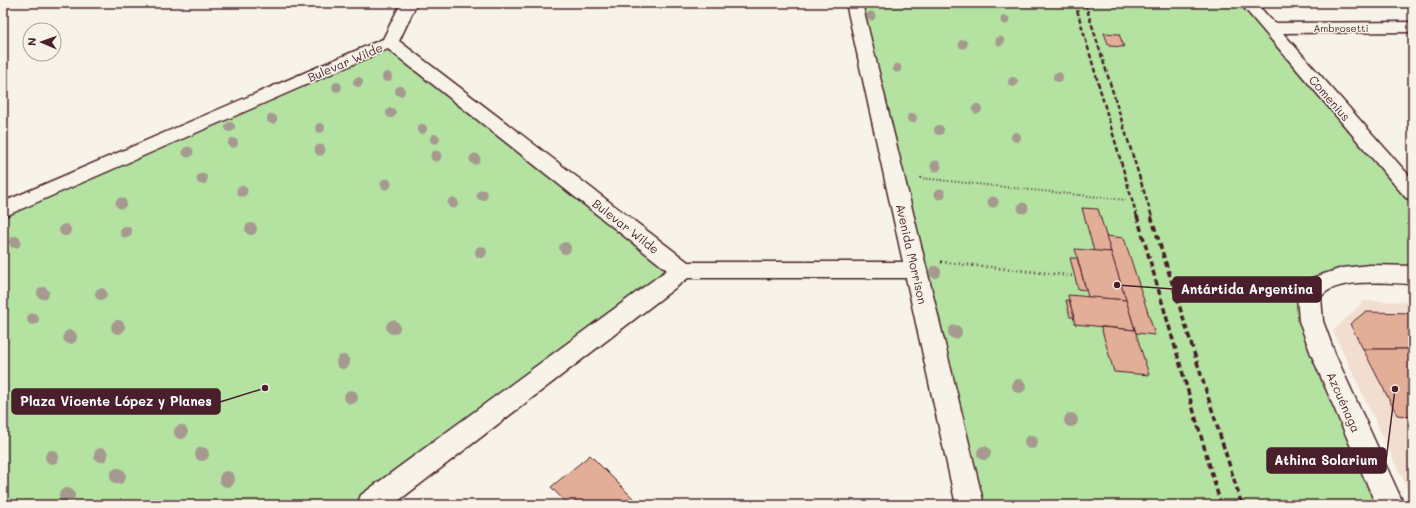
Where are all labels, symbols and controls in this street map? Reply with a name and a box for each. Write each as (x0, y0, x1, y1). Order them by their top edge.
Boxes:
street label: Ambrosetti (1313, 21, 1369, 35)
north arrow (22, 22, 62, 62)
text: N (24, 37, 39, 46)
street label: Bulevar Wilde (305, 39, 385, 85)
street label: Comenius (1306, 72, 1354, 124)
street label: Bulevar Wilde (589, 195, 663, 257)
street label: Avenida Morrison (893, 202, 931, 306)
callout: Antártida Argentina (1173, 277, 1321, 302)
text: Antártida Argentina (1181, 280, 1313, 297)
street label: Azcuénaga (1324, 369, 1364, 435)
callout: Plaza Vicente López y Planes (12, 389, 220, 414)
text: Plaza Vicente López y Planes (20, 392, 212, 410)
callout: Athina Solarium (1267, 448, 1386, 473)
text: Athina Solarium (1274, 451, 1378, 468)

